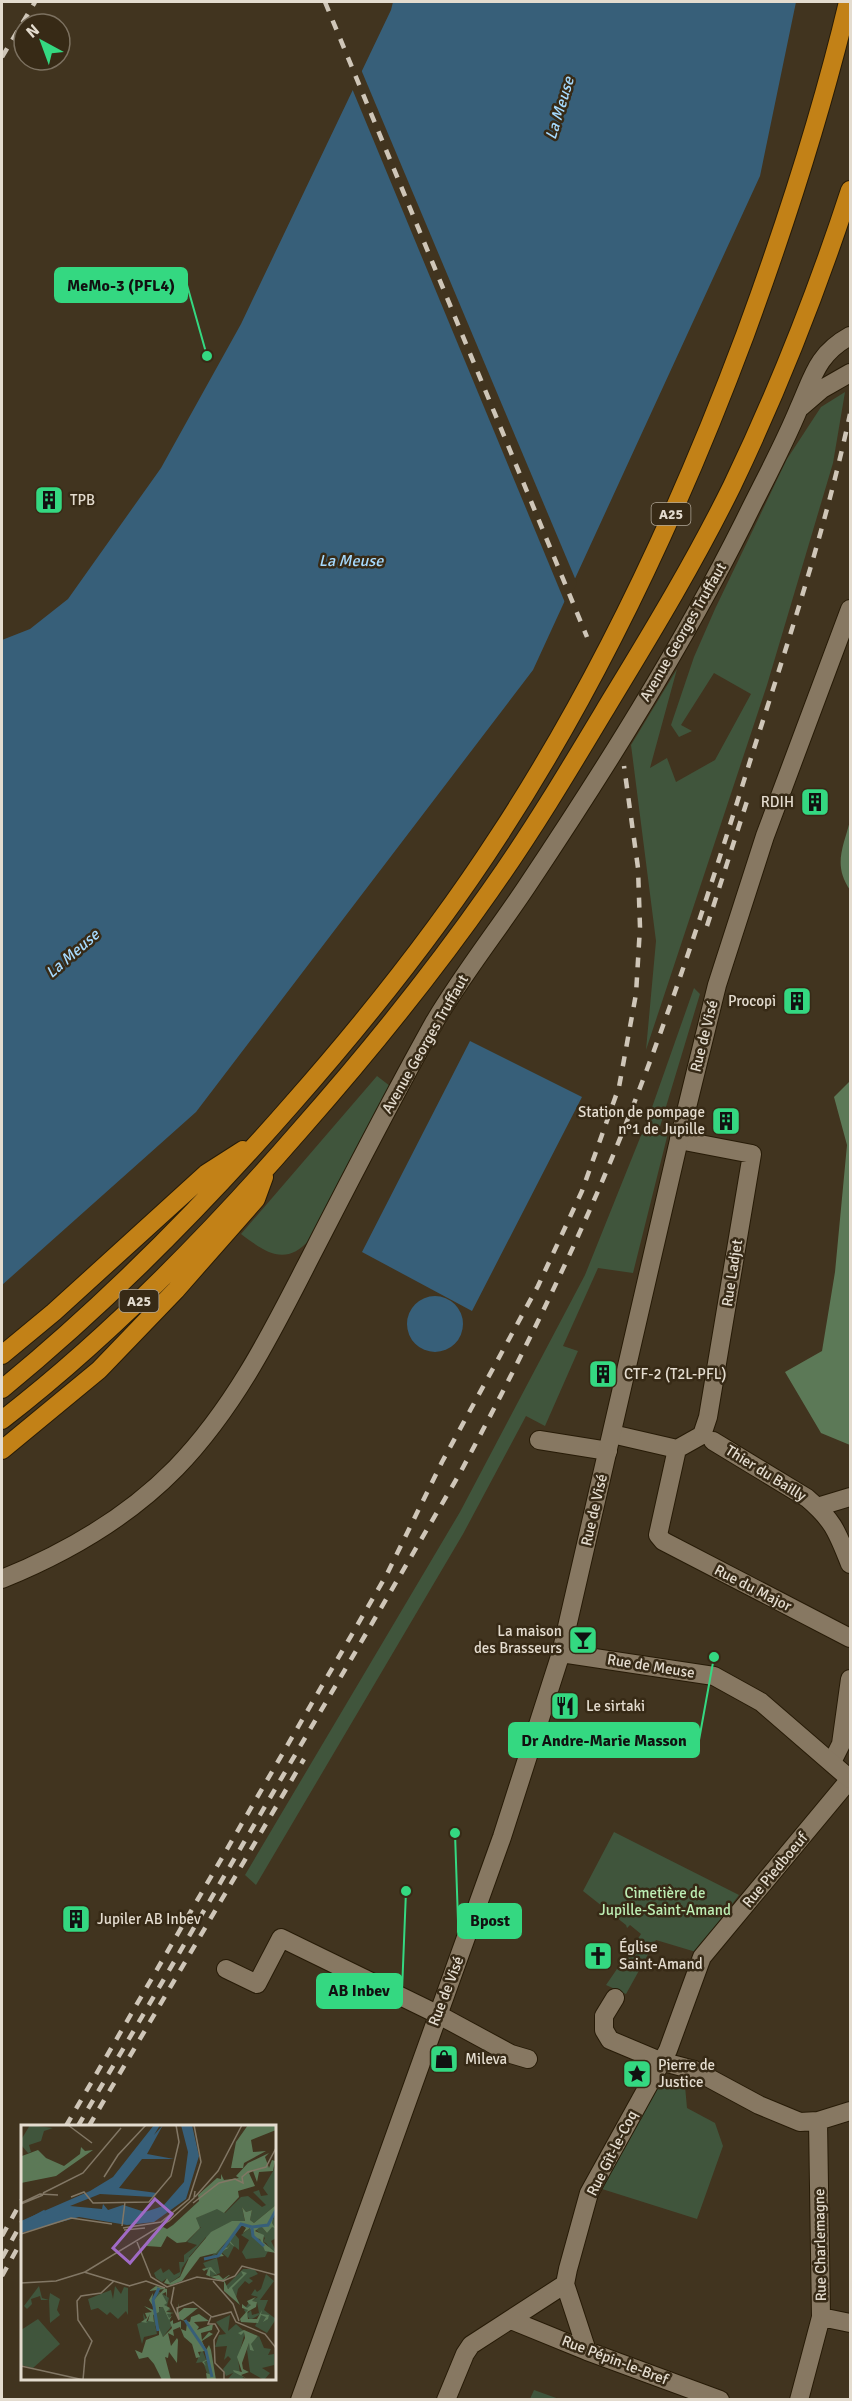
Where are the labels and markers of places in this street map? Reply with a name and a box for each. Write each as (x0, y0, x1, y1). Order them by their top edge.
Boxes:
callout: MeMo-3 (PFL4) (55, 268, 187, 302)
building icon: TPB (33, 484, 65, 516)
place label: TPB (70, 491, 95, 509)
building icon: RDIH (799, 786, 831, 818)
place label: RDIH (761, 793, 794, 811)
building icon: Procopi (781, 985, 813, 1017)
place label: Procopi (728, 992, 776, 1010)
place label: Station de pompage n°1 de Jupille (578, 1103, 705, 1138)
building icon: Station de pompage n°1 de Jupille (710, 1105, 742, 1137)
building icon: CTF-2 (T2L-PFL) (587, 1358, 619, 1390)
place label: CTF-2 (T2L-PFL) (624, 1365, 726, 1383)
place label: La maison des Brasseurs (474, 1622, 562, 1657)
bar icon: La maison des Brasseurs (567, 1624, 599, 1656)
restaurant icon: Le sirtaki (549, 1690, 581, 1722)
place label: Le sirtaki (586, 1697, 645, 1715)
callout: Dr Andre-Marie Masson (509, 1723, 699, 1757)
building icon: Jupiler AB Inbev (60, 1903, 92, 1935)
callout: Bpost (458, 1904, 521, 1938)
place label: Jupiler AB Inbev (97, 1910, 201, 1928)
place label: Église Saint-Amand (619, 1937, 703, 1973)
church icon: Église Saint-Amand (582, 1940, 614, 1972)
callout: AB Inbev (317, 1974, 402, 2008)
shop icon: Mileva (428, 2043, 460, 2075)
place label: Mileva (465, 2050, 507, 2068)
place label: Pierre de Justice (658, 2056, 715, 2091)
place icon: Pierre de Justice (621, 2058, 653, 2090)

